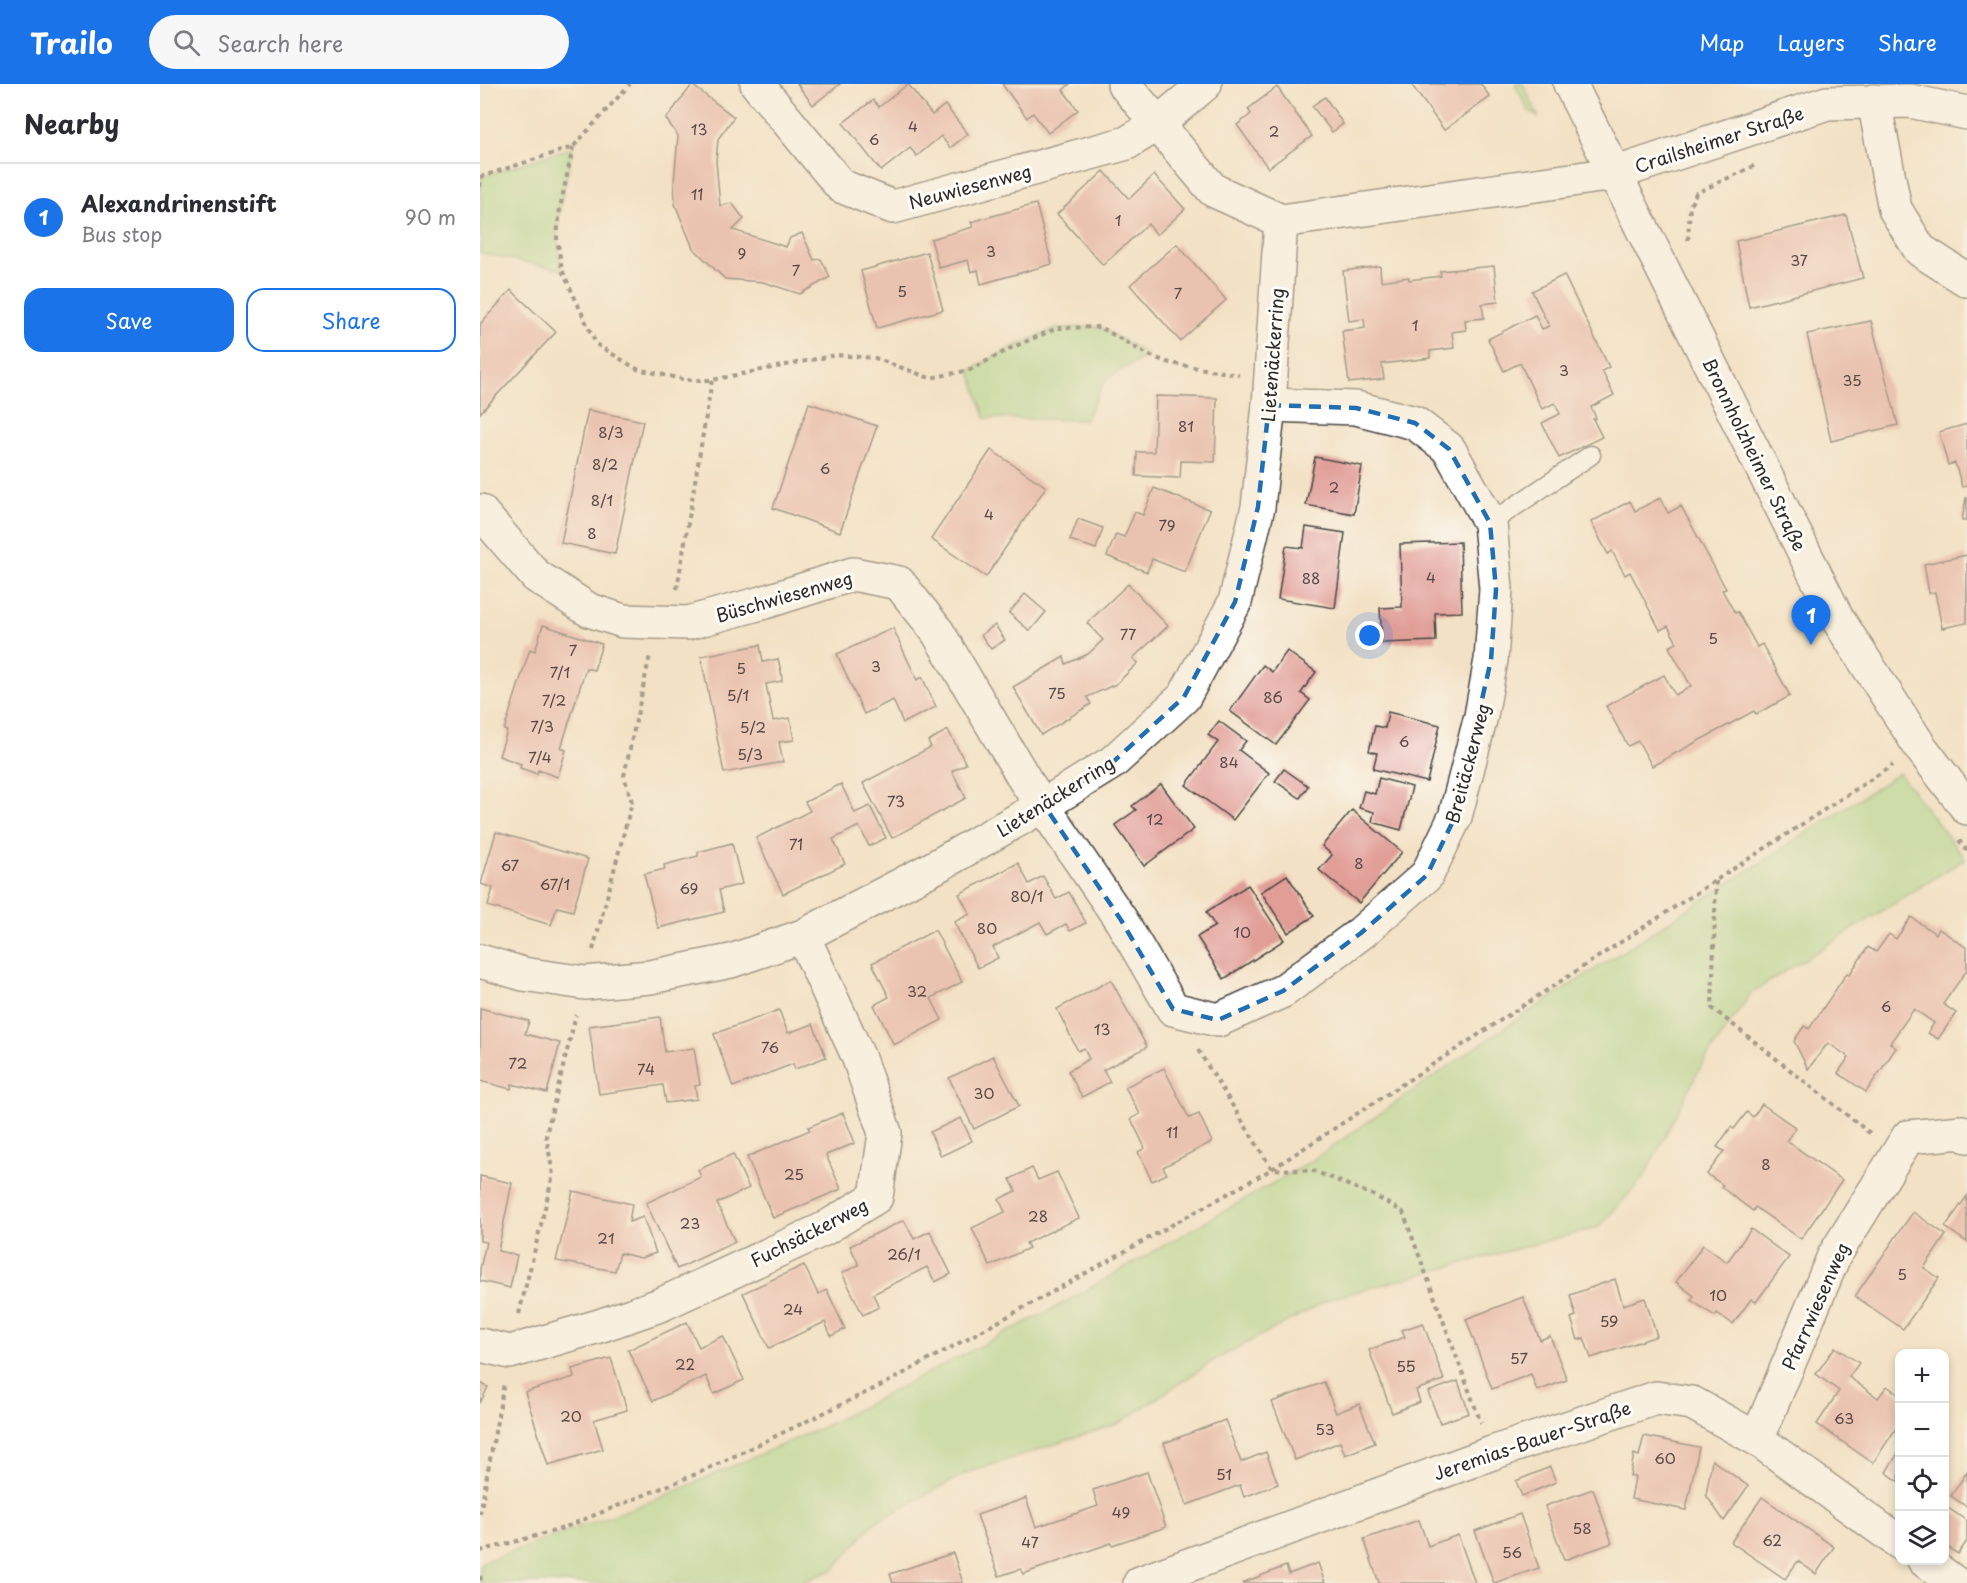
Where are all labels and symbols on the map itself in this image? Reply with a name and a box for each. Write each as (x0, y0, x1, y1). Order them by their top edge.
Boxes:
street label: Crailsheimer Straße (1631, 99, 1807, 179)
house number: 4 (908, 114, 918, 137)
house number: 13 (691, 117, 707, 140)
house number: 2 (1269, 119, 1279, 142)
house number: 6 (869, 127, 879, 150)
street label: Neuwiesenweg (906, 157, 1034, 215)
house number: 11 (691, 182, 703, 205)
house number: 1 (1115, 208, 1121, 231)
house number: 3 (986, 239, 996, 262)
house number: 9 (738, 241, 746, 264)
house number: 37 (1790, 248, 1808, 271)
house number: 7 (792, 258, 801, 281)
house number: 5 (897, 279, 907, 302)
house number: 7 (1174, 281, 1183, 304)
street label: Lietenäckerring (1254, 287, 1290, 423)
house number: 1 (1412, 313, 1418, 336)
street label: Bronnholzheimer Straße (1696, 353, 1814, 555)
house number: 3 (1559, 358, 1569, 381)
house number: 35 (1842, 368, 1862, 391)
house number: 81 (1178, 414, 1194, 437)
house number: 8/3 (598, 420, 624, 443)
house number: 8/2 (592, 452, 618, 475)
house number: 6 (820, 456, 830, 479)
house number: 2 (1329, 475, 1339, 498)
house number: 8/1 (591, 488, 613, 511)
house number: 4 (984, 502, 994, 525)
house number: 79 (1158, 513, 1176, 536)
house number: 8 (587, 521, 597, 544)
street label: Büschwiesenweg (712, 564, 856, 628)
house number: 4 (1426, 565, 1436, 588)
house number: 88 (1302, 566, 1320, 589)
pin: 1 (1792, 596, 1830, 645)
your location (1355, 621, 1384, 650)
house number: 77 (1120, 622, 1136, 645)
house number: 5 (1708, 626, 1718, 649)
house number: 7 (569, 638, 578, 661)
house number: 3 (871, 654, 881, 677)
house number: 5 (736, 656, 746, 679)
house number: 7/1 (550, 660, 570, 683)
house number: 75 (1048, 681, 1066, 704)
house number: 5/1 (727, 683, 749, 706)
house number: 86 (1263, 685, 1283, 708)
house number: 7/2 (542, 688, 566, 711)
street label: Breitäckerweg (1438, 700, 1496, 826)
house number: 7/3 (530, 714, 554, 737)
house number: 5/2 (740, 715, 766, 738)
house number: 6 (1399, 729, 1409, 752)
house number: 5/3 (737, 742, 763, 765)
house number: 7/4 (528, 745, 552, 768)
street label: Lietenäckerring (991, 749, 1119, 843)
house number: 84 (1219, 750, 1239, 773)
house number: 73 (887, 789, 905, 812)
house number: 12 (1146, 807, 1164, 830)
house number: 71 (789, 832, 803, 855)
house number: 8 (1354, 851, 1364, 874)
house number: 67 (501, 853, 520, 876)
house number: 67/1 (540, 872, 570, 895)
house number: 69 (680, 876, 698, 899)
house number: 80/1 (1010, 884, 1044, 907)
house number: 80 (977, 916, 997, 939)
house number: 10 (1233, 920, 1251, 943)
house number: 32 (907, 979, 927, 1002)
house number: 6 (1881, 994, 1891, 1017)
house number: 13 (1094, 1017, 1110, 1040)
house number: 76 (761, 1035, 779, 1058)
house number: 72 (509, 1051, 527, 1074)
house number: 74 (637, 1057, 655, 1080)
house number: 30 (974, 1081, 994, 1104)
house number: 11 (1166, 1120, 1178, 1143)
house number: 8 (1761, 1152, 1771, 1175)
house number: 25 (784, 1162, 804, 1185)
street label: Fuchsäckerweg (745, 1191, 873, 1273)
house number: 28 (1028, 1204, 1048, 1227)
house number: 23 (680, 1211, 700, 1234)
house number: 21 (597, 1226, 615, 1249)
street label: Pfarrwiesenweg (1775, 1238, 1855, 1374)
house number: 26/1 (887, 1242, 921, 1265)
house number: 5 (1897, 1262, 1907, 1285)
house number: 10 (1709, 1283, 1727, 1306)
house number: 24 (783, 1297, 803, 1320)
house number: 59 (1600, 1309, 1618, 1332)
house number: 57 (1510, 1346, 1528, 1369)
house number: 22 (675, 1352, 695, 1375)
house number: 55 (1396, 1354, 1416, 1377)
street label: Jeremias-Bauer-Straße (1430, 1394, 1634, 1486)
house number: 20 (560, 1404, 582, 1427)
house number: 63 (1834, 1406, 1854, 1429)
house number: 53 (1315, 1417, 1335, 1440)
house number: 60 (1654, 1446, 1676, 1469)
house number: 51 (1216, 1462, 1232, 1485)
house number: 49 (1112, 1500, 1130, 1523)
house number: 58 (1572, 1516, 1592, 1539)
house number: 62 (1762, 1528, 1782, 1551)
house number: 47 (1021, 1530, 1039, 1553)
house number: 56 (1502, 1540, 1522, 1563)

